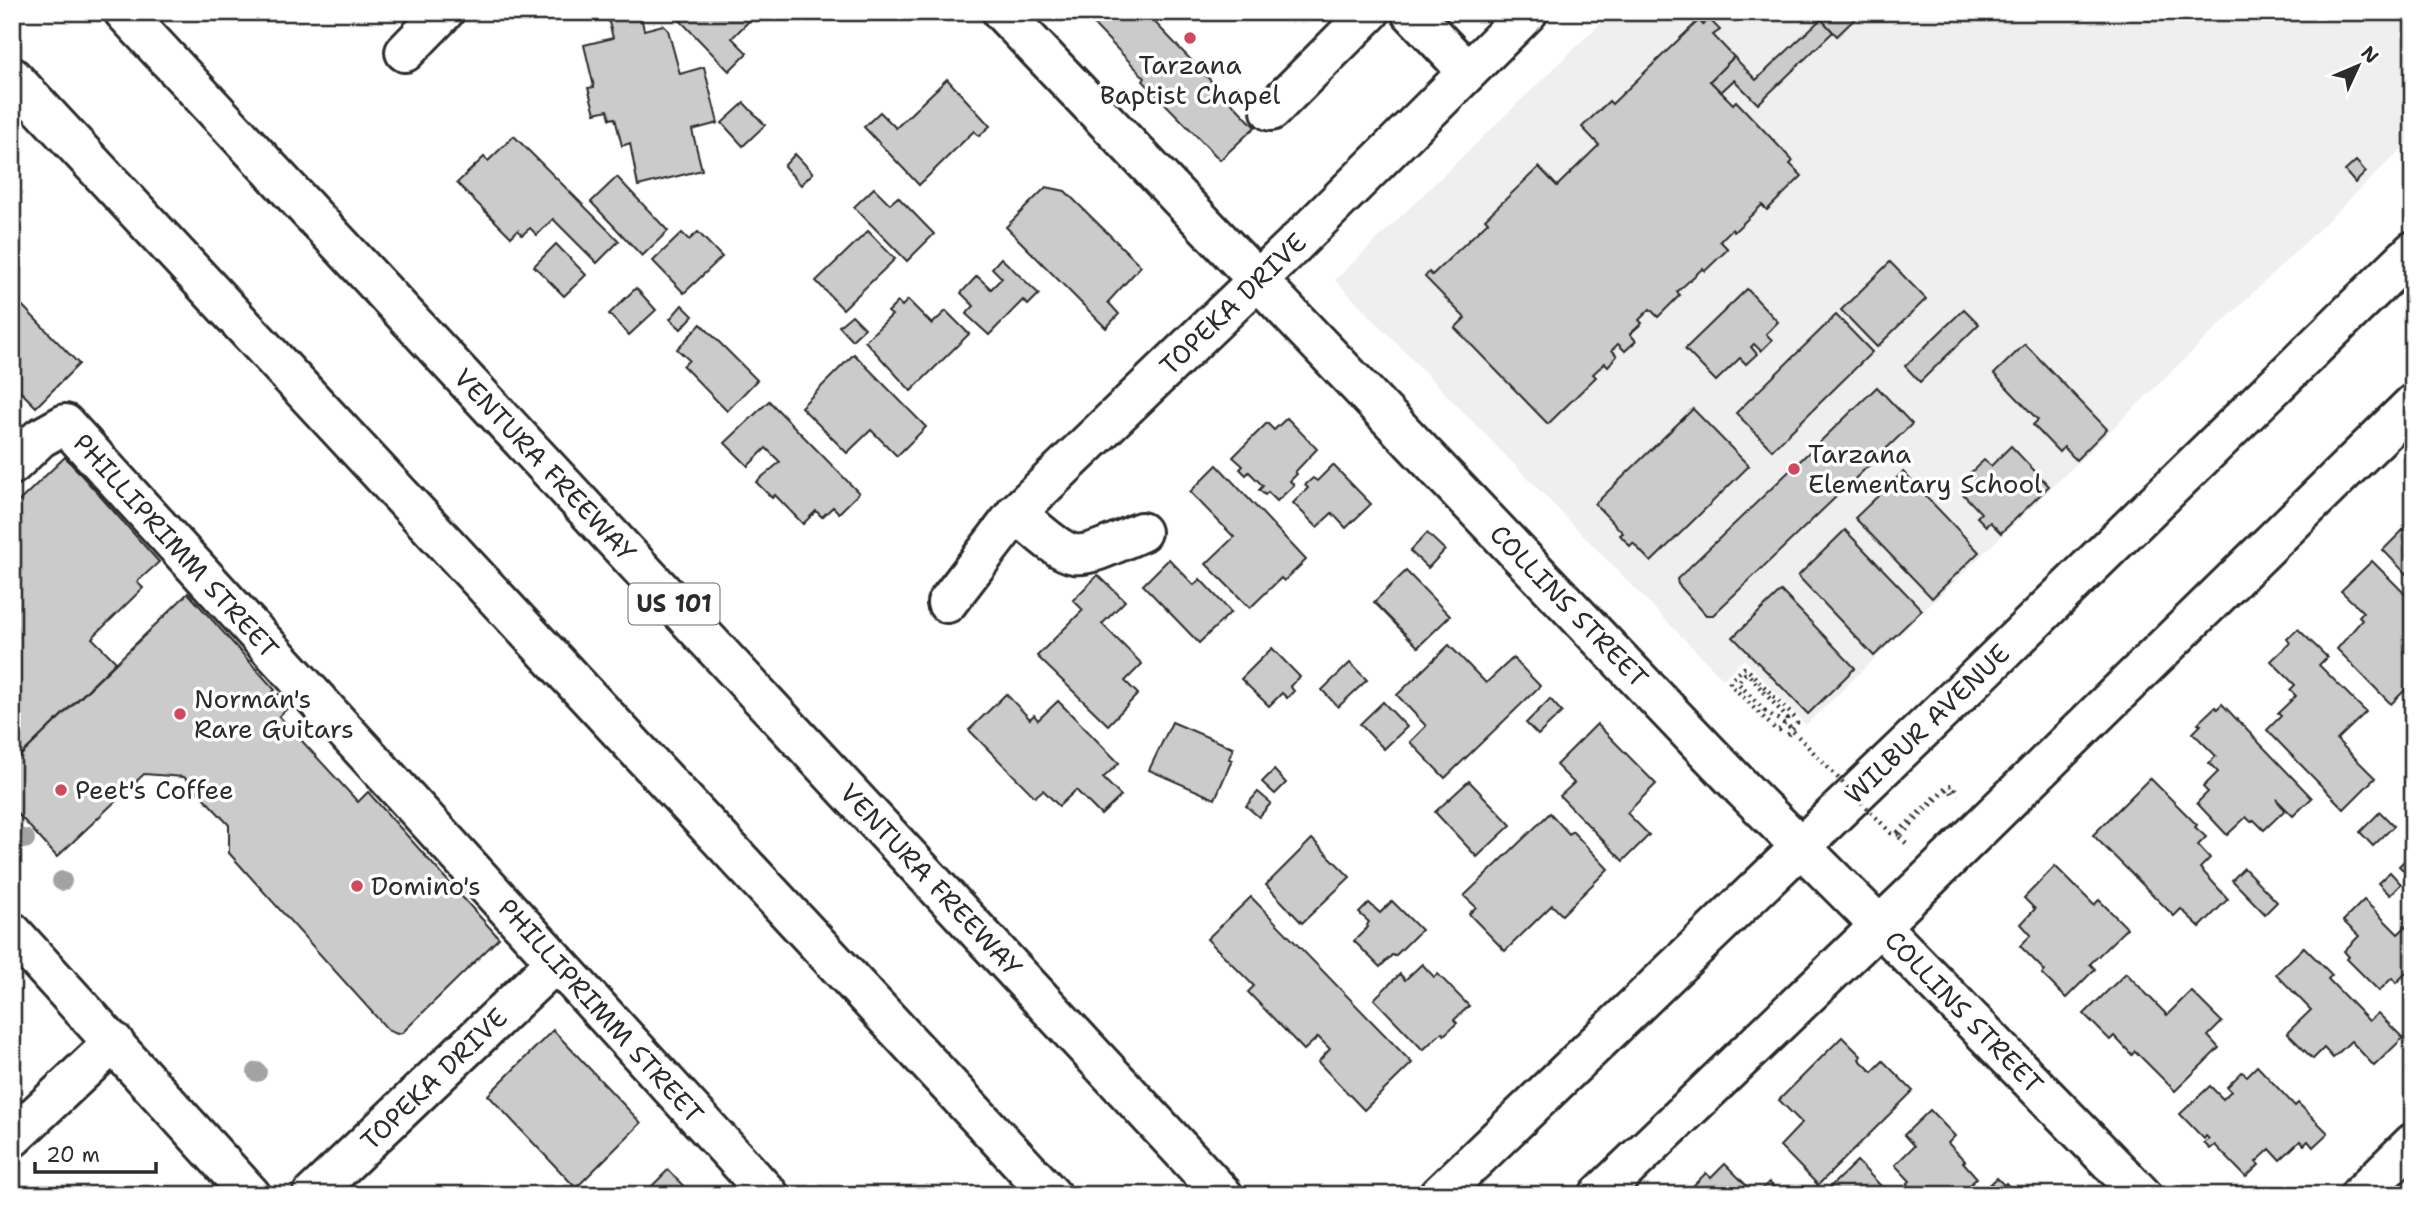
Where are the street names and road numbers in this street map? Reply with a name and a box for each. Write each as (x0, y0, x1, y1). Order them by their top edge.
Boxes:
street label: TOPEKA DRIVE (1152, 225, 1314, 383)
street label: VENTURA FREEWAY (446, 360, 644, 569)
street label: PHILLIPRIMM STREET (66, 426, 287, 666)
street label: COLLINS STREET (1482, 516, 1656, 695)
road number: US 101 (628, 584, 720, 624)
street label: WILBUR AVENUE (1836, 636, 2017, 812)
street label: VENTURA FREEWAY (832, 775, 1030, 984)
street label: PHILLIPRIMM STREET (491, 891, 712, 1131)
street label: COLLINS STREET (1877, 922, 2051, 1101)
street label: TOPEKA DRIVE (353, 1000, 515, 1158)

